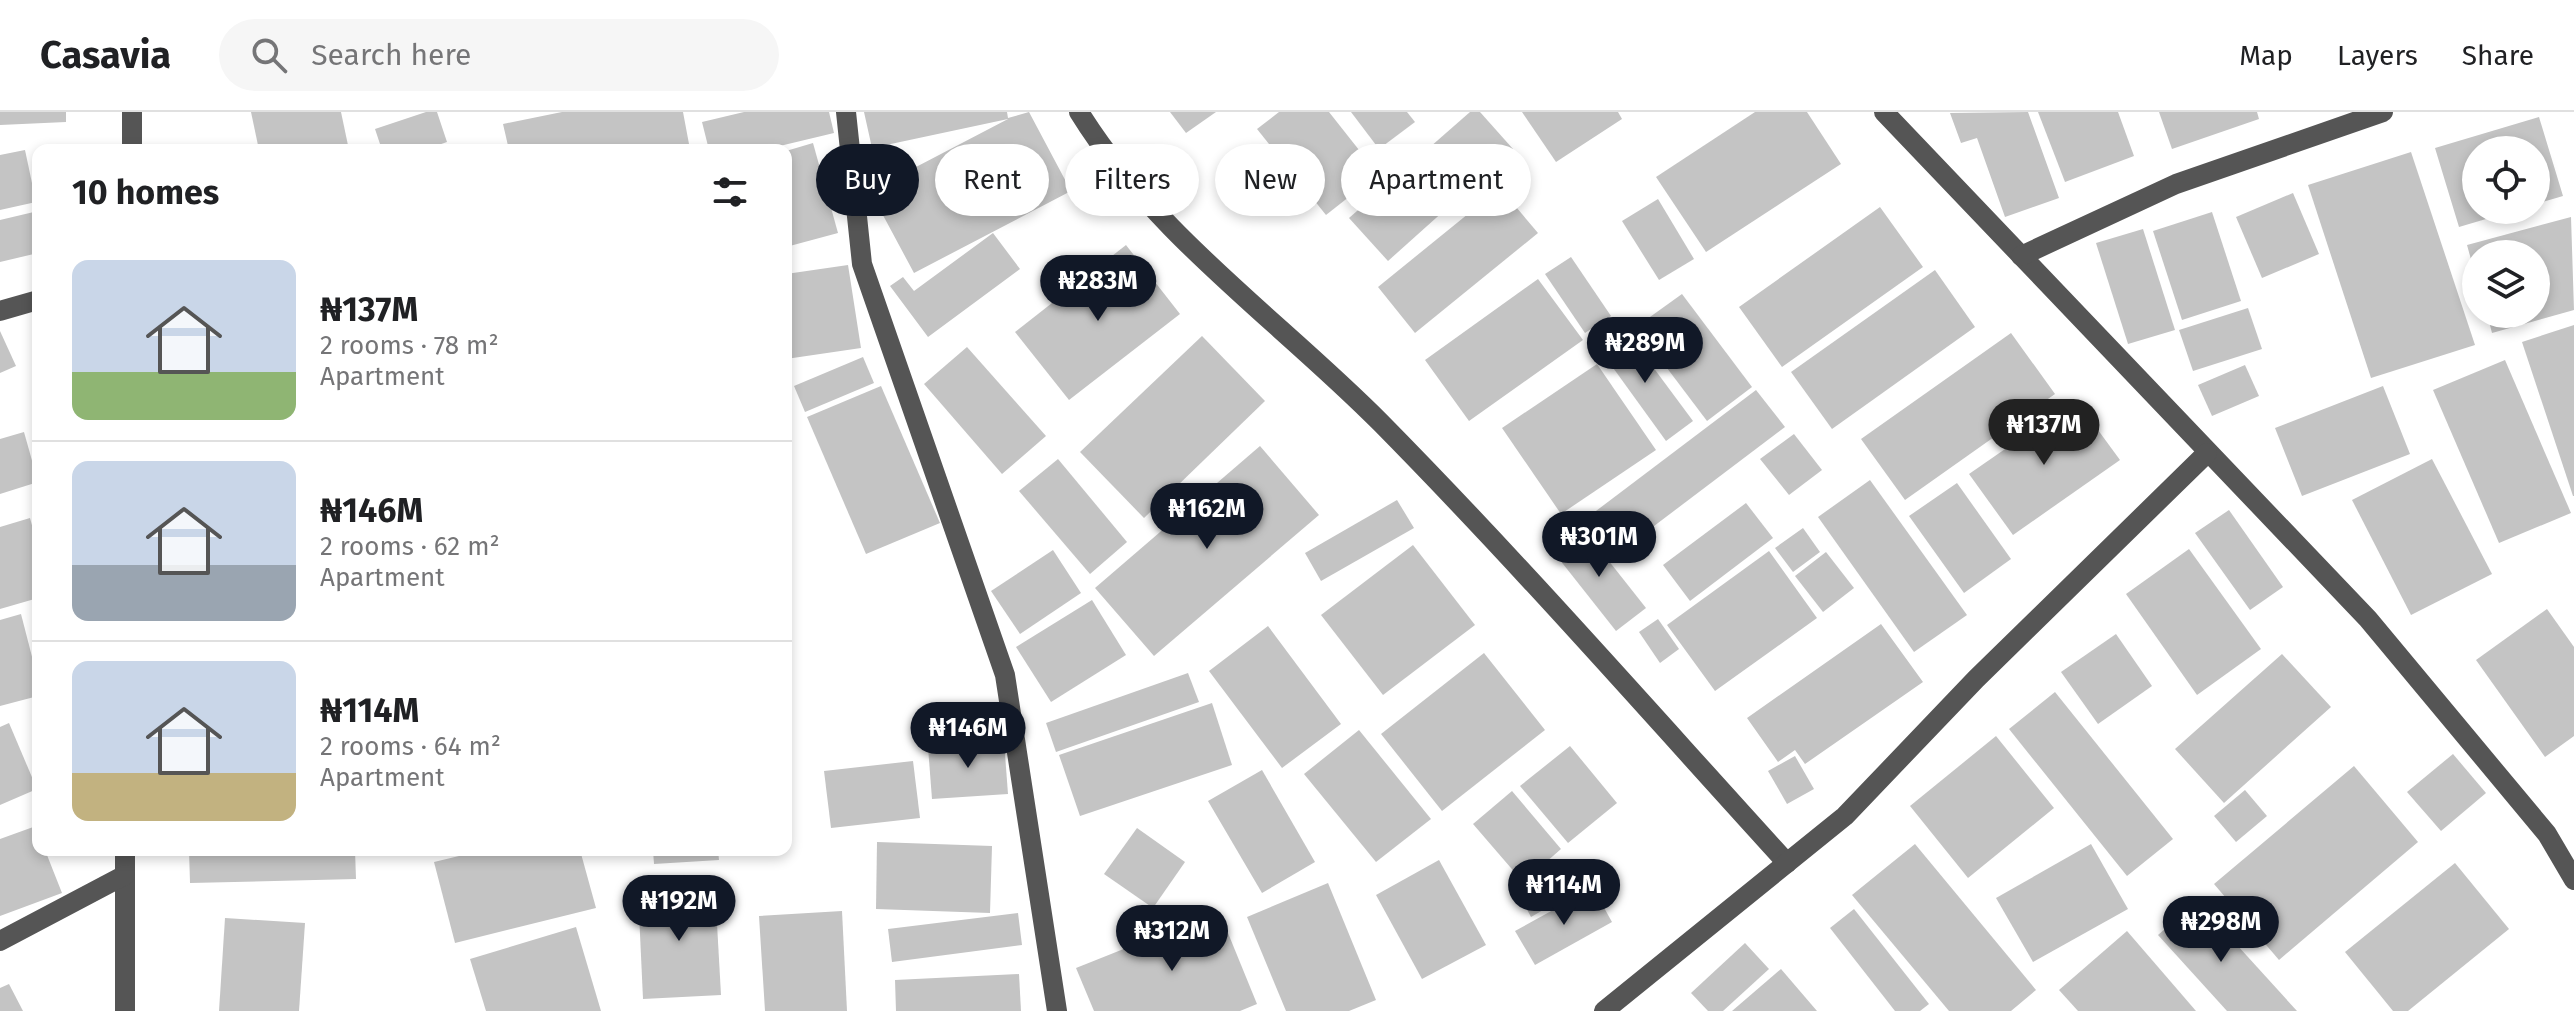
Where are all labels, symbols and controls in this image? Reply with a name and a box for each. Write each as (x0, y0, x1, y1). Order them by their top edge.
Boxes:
search box (219, 19, 779, 91)
text: Casavia (40, 32, 171, 78)
icon: search (247, 33, 291, 77)
text: Search here (311, 37, 471, 73)
text: Map (2239, 39, 2293, 72)
text: Layers (2337, 39, 2418, 72)
text: Share (2462, 39, 2534, 72)
map controls (2462, 136, 2550, 328)
button: locate (2462, 136, 2550, 224)
chip: Buy (816, 144, 919, 216)
chip: Rent (935, 144, 1049, 216)
chip: Filters (1065, 144, 1199, 216)
chip: New (1215, 144, 1325, 216)
chip: Apartment (1341, 144, 1531, 216)
icon: filters (708, 170, 752, 214)
text: 10 homes (72, 172, 219, 213)
button: layers (2462, 240, 2550, 328)
pin: ₦283M (1042, 255, 1154, 323)
text: ₦283M (1058, 265, 1138, 296)
text: ₦137M (320, 289, 418, 330)
icon: home (136, 292, 232, 388)
pin: ₦289M (1589, 317, 1701, 385)
text: ₦289M (1605, 327, 1685, 358)
text: 2 rooms · 78 m² (320, 330, 499, 361)
text: Apartment (320, 361, 445, 392)
pin: ₦137M (1988, 399, 2100, 467)
text: ₦137M (2006, 409, 2082, 440)
pin: ₦162M (1151, 483, 1263, 551)
text: ₦146M (320, 490, 423, 531)
icon: home (136, 493, 232, 589)
text: ₦162M (1168, 493, 1246, 524)
pin: ₦301M (1543, 511, 1655, 579)
text: ₦301M (1560, 521, 1638, 552)
text: 2 rooms · 62 m² (320, 531, 500, 562)
text: Apartment (320, 562, 445, 593)
text: ₦114M (320, 690, 419, 731)
icon: home (136, 693, 232, 789)
pin: ₦146M (912, 702, 1024, 770)
text: ₦146M (929, 712, 1007, 743)
text: 2 rooms · 64 m² (320, 731, 501, 762)
text: Apartment (320, 762, 445, 793)
pin: ₦114M (1508, 859, 1620, 927)
text: ₦114M (1526, 869, 1602, 900)
pin: ₦192M (623, 875, 735, 943)
text: ₦192M (640, 885, 718, 916)
pin: ₦298M (2165, 896, 2277, 964)
pin: ₦312M (1116, 905, 1228, 973)
text: ₦298M (2181, 906, 2261, 937)
text: ₦312M (1134, 915, 1210, 946)

